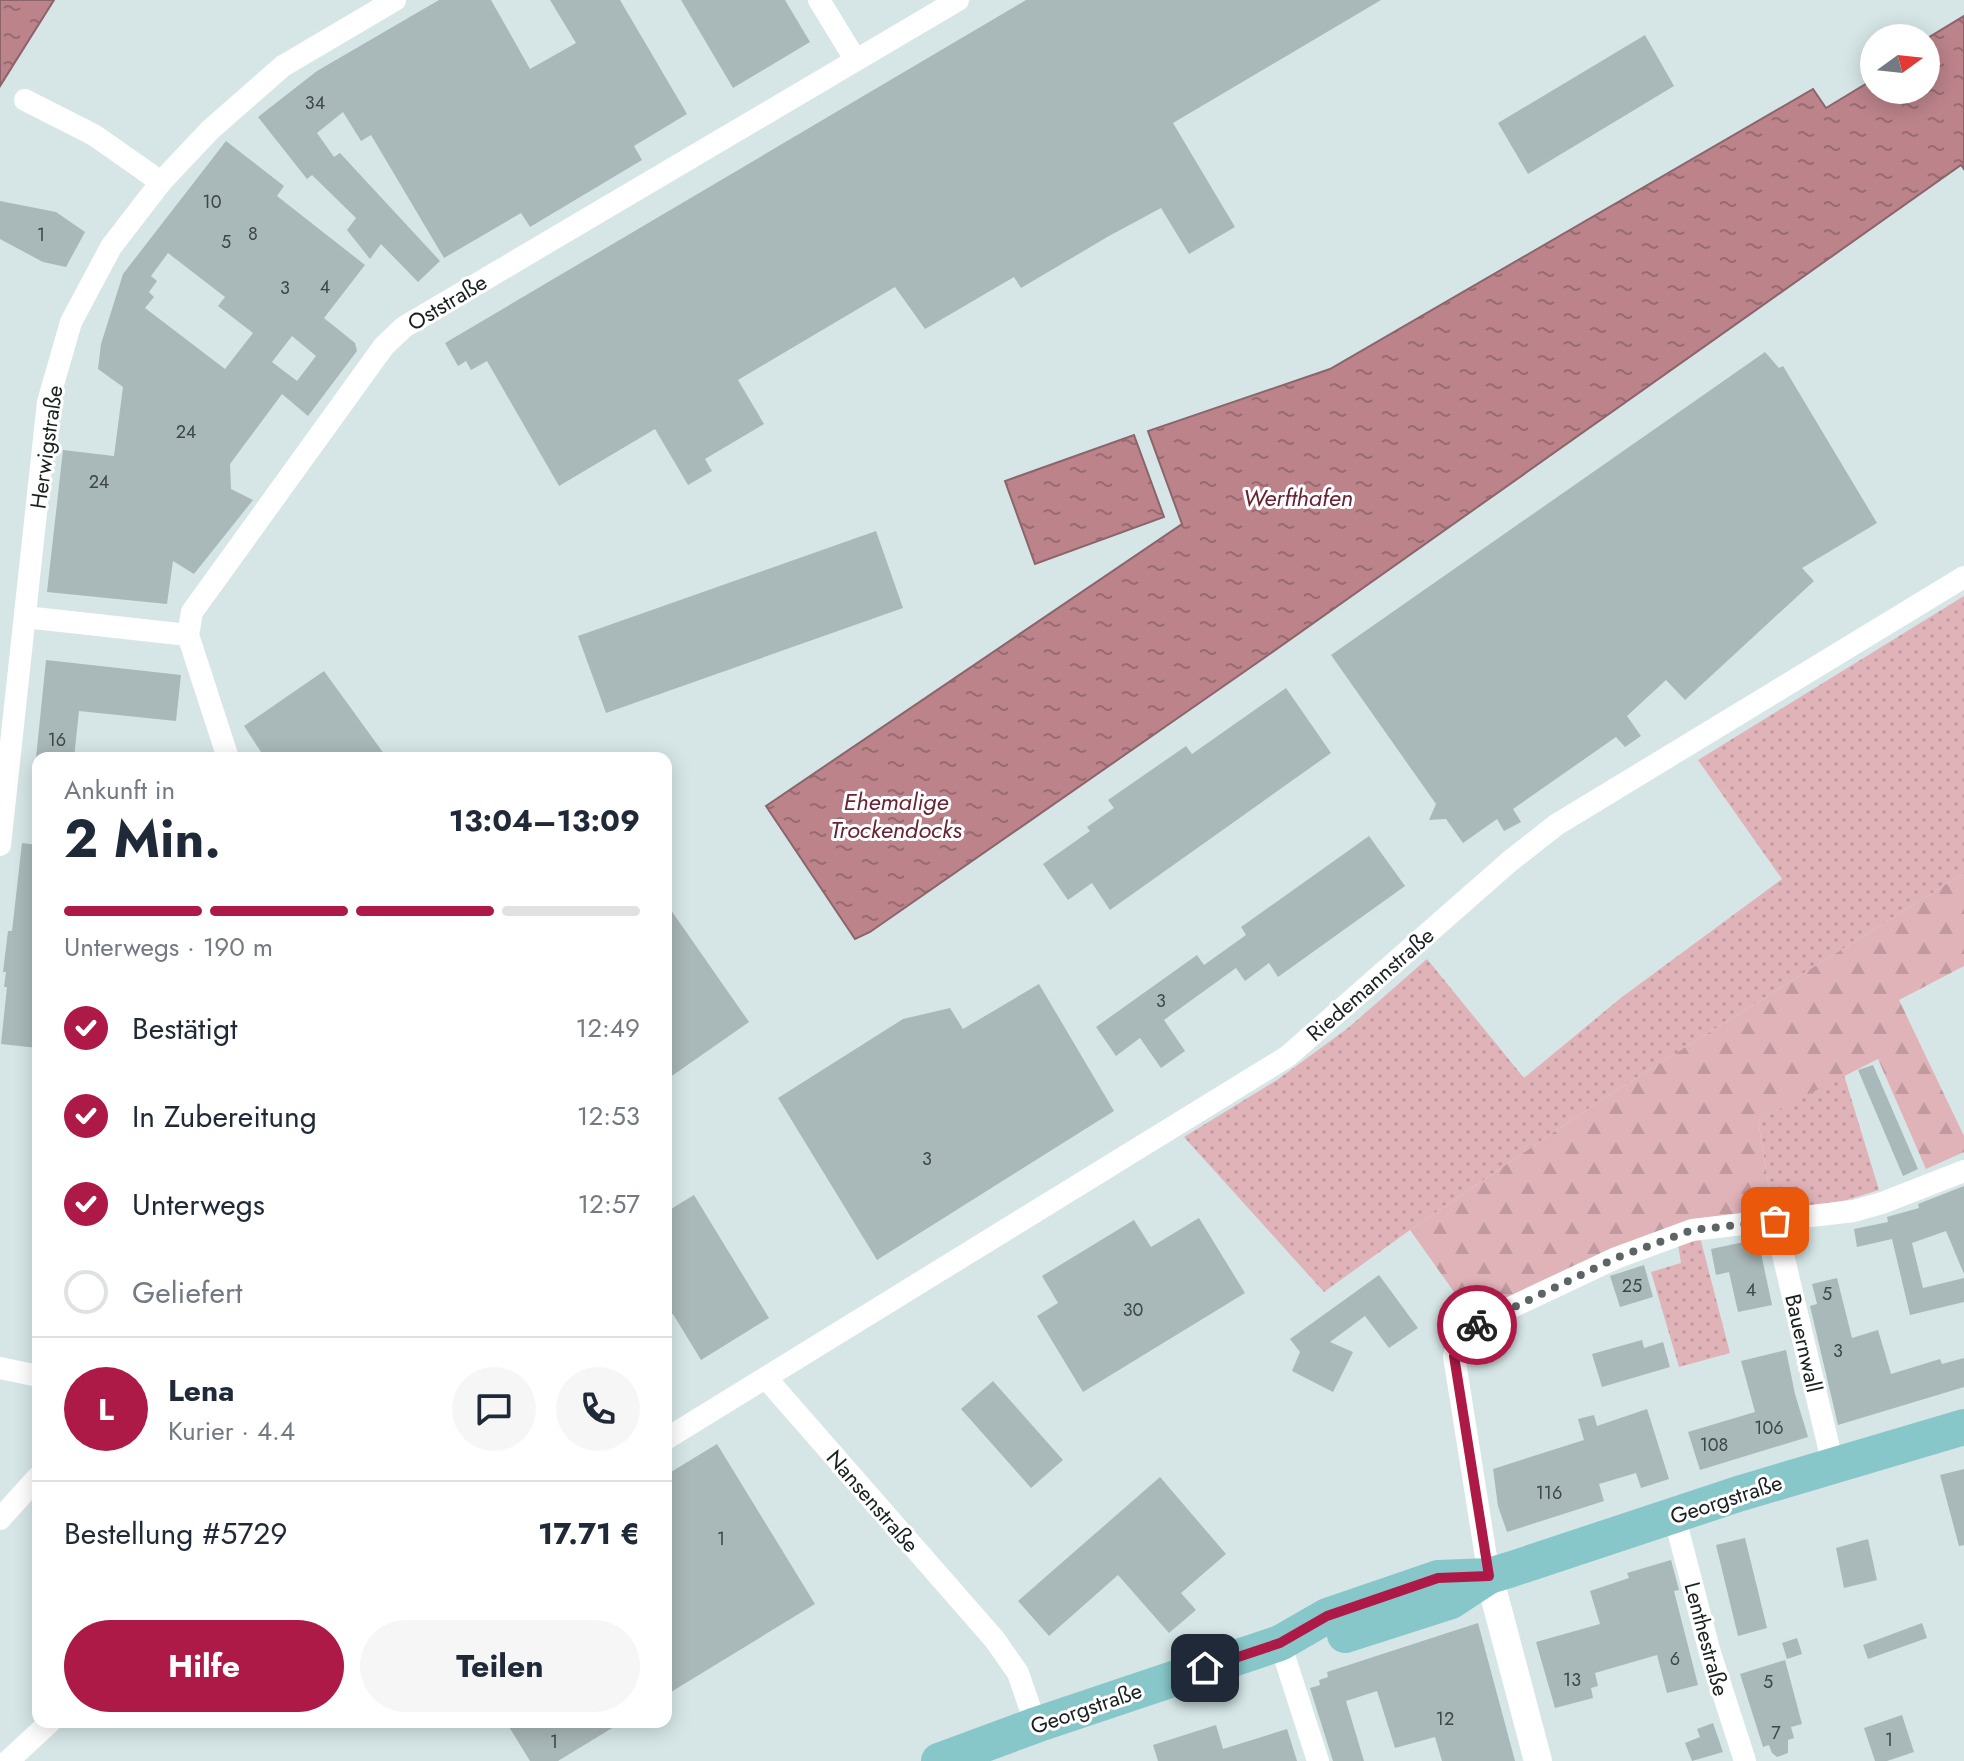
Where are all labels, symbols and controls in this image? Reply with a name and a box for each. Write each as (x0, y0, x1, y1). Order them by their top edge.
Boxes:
north arrow (1860, 24, 1940, 104)
map controls (1860, 24, 1940, 104)
house number: 34 (305, 90, 325, 116)
house number: 10 (203, 189, 222, 215)
house number: 8 (248, 221, 258, 247)
house number: 1 (37, 222, 45, 248)
house number: 5 (221, 229, 231, 255)
street label: Oststraße (401, 266, 493, 338)
house number: 4 (320, 274, 330, 300)
house number: 3 (280, 275, 290, 301)
street label: Herwigstraße (21, 383, 71, 511)
house number: 24 (176, 419, 196, 445)
house number: 24 (89, 469, 109, 495)
water label: Werfthafen (1243, 480, 1353, 515)
house number: 16 (48, 727, 66, 753)
text: Ankunft in (64, 771, 175, 809)
water label: Ehemalige Trockendocks (830, 784, 962, 847)
text: 13:04–13:09 (449, 799, 640, 842)
text: 2 Min. (64, 801, 221, 877)
street label: Riedemannstraße (1299, 919, 1441, 1049)
text: Unterwegs · 190 m (64, 928, 273, 966)
house number: 3 (1156, 988, 1166, 1014)
icon: check (64, 1006, 108, 1050)
text: Bestätigt (132, 1007, 237, 1050)
text: 12:49 (576, 1009, 640, 1047)
icon: check (64, 1094, 108, 1138)
text: In Zubereitung (132, 1095, 317, 1138)
text: 12:53 (577, 1097, 640, 1135)
house number: 3 (922, 1146, 932, 1172)
icon: check (64, 1182, 108, 1226)
text: Unterwegs (132, 1183, 265, 1226)
text: 12:57 (577, 1185, 640, 1223)
pin (1741, 1187, 1809, 1255)
icon: bag (1753, 1199, 1797, 1243)
text: Geliefert (132, 1271, 242, 1314)
house number: 25 (1622, 1273, 1642, 1299)
house number: 4 (1746, 1277, 1756, 1303)
house number: 5 (1822, 1281, 1832, 1307)
courier (1437, 1285, 1517, 1365)
street label: Bauernwall (1777, 1290, 1831, 1396)
house number: 30 (1123, 1297, 1144, 1323)
icon: bike (1455, 1303, 1499, 1347)
house number: 3 (1833, 1338, 1843, 1364)
button: chat (452, 1367, 536, 1451)
button: phone (556, 1367, 640, 1451)
text: Lena (168, 1369, 234, 1412)
text: L (98, 1388, 114, 1431)
text: Kurier · 4.4 (168, 1412, 295, 1450)
house number: 106 (1754, 1415, 1784, 1441)
house number: 108 (1700, 1432, 1728, 1458)
street label: Nansenstraße (819, 1443, 927, 1559)
street label: Georgstraße (1666, 1466, 1786, 1532)
house number: 116 (1536, 1480, 1562, 1506)
text: Bestellung #5729 (64, 1512, 288, 1555)
text: 17.71 € (538, 1512, 640, 1555)
house number: 1 (717, 1526, 725, 1552)
street label: Lenthestraße (1676, 1578, 1738, 1700)
button: Hilfe (64, 1620, 344, 1712)
button: Teilen (360, 1620, 640, 1712)
pin (1171, 1634, 1239, 1702)
icon: home (1183, 1646, 1227, 1690)
house number: 6 (1670, 1646, 1680, 1672)
house number: 13 (1563, 1667, 1581, 1693)
house number: 5 (1763, 1669, 1773, 1695)
street label: Georgstraße (1026, 1674, 1146, 1742)
house number: 12 (1436, 1706, 1454, 1732)
house number: 7 (1771, 1720, 1781, 1746)
house number: 1 (1885, 1727, 1893, 1753)
house number: 1 (550, 1729, 558, 1755)

